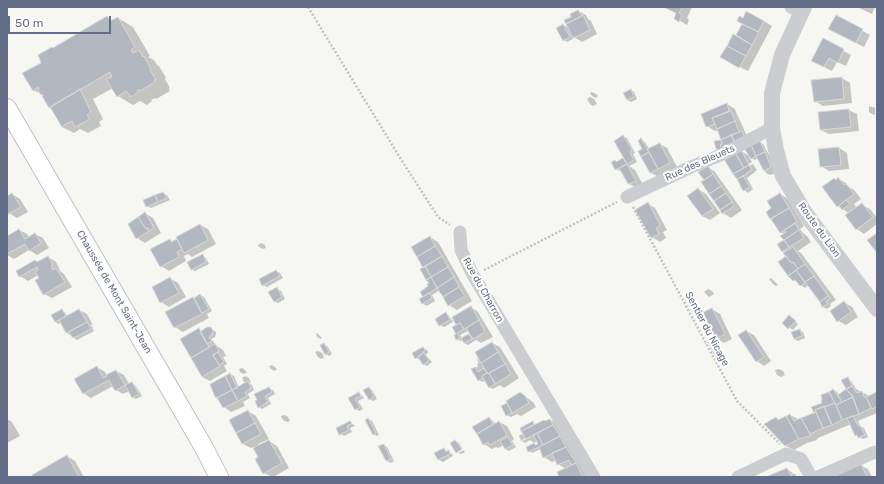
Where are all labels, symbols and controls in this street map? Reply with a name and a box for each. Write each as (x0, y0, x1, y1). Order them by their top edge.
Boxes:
scale bar (10, 8, 113, 34)
text: 50 m (15, 16, 43, 30)
street label: Rue des Bleuets (663, 142, 737, 184)
street label: Route du Lion (795, 200, 843, 260)
street label: Chaussée de Mont Saint-Jean (74, 228, 154, 356)
street label: Rue du Charron (460, 255, 506, 325)
street label: Sentier du Nicage (682, 290, 732, 368)

